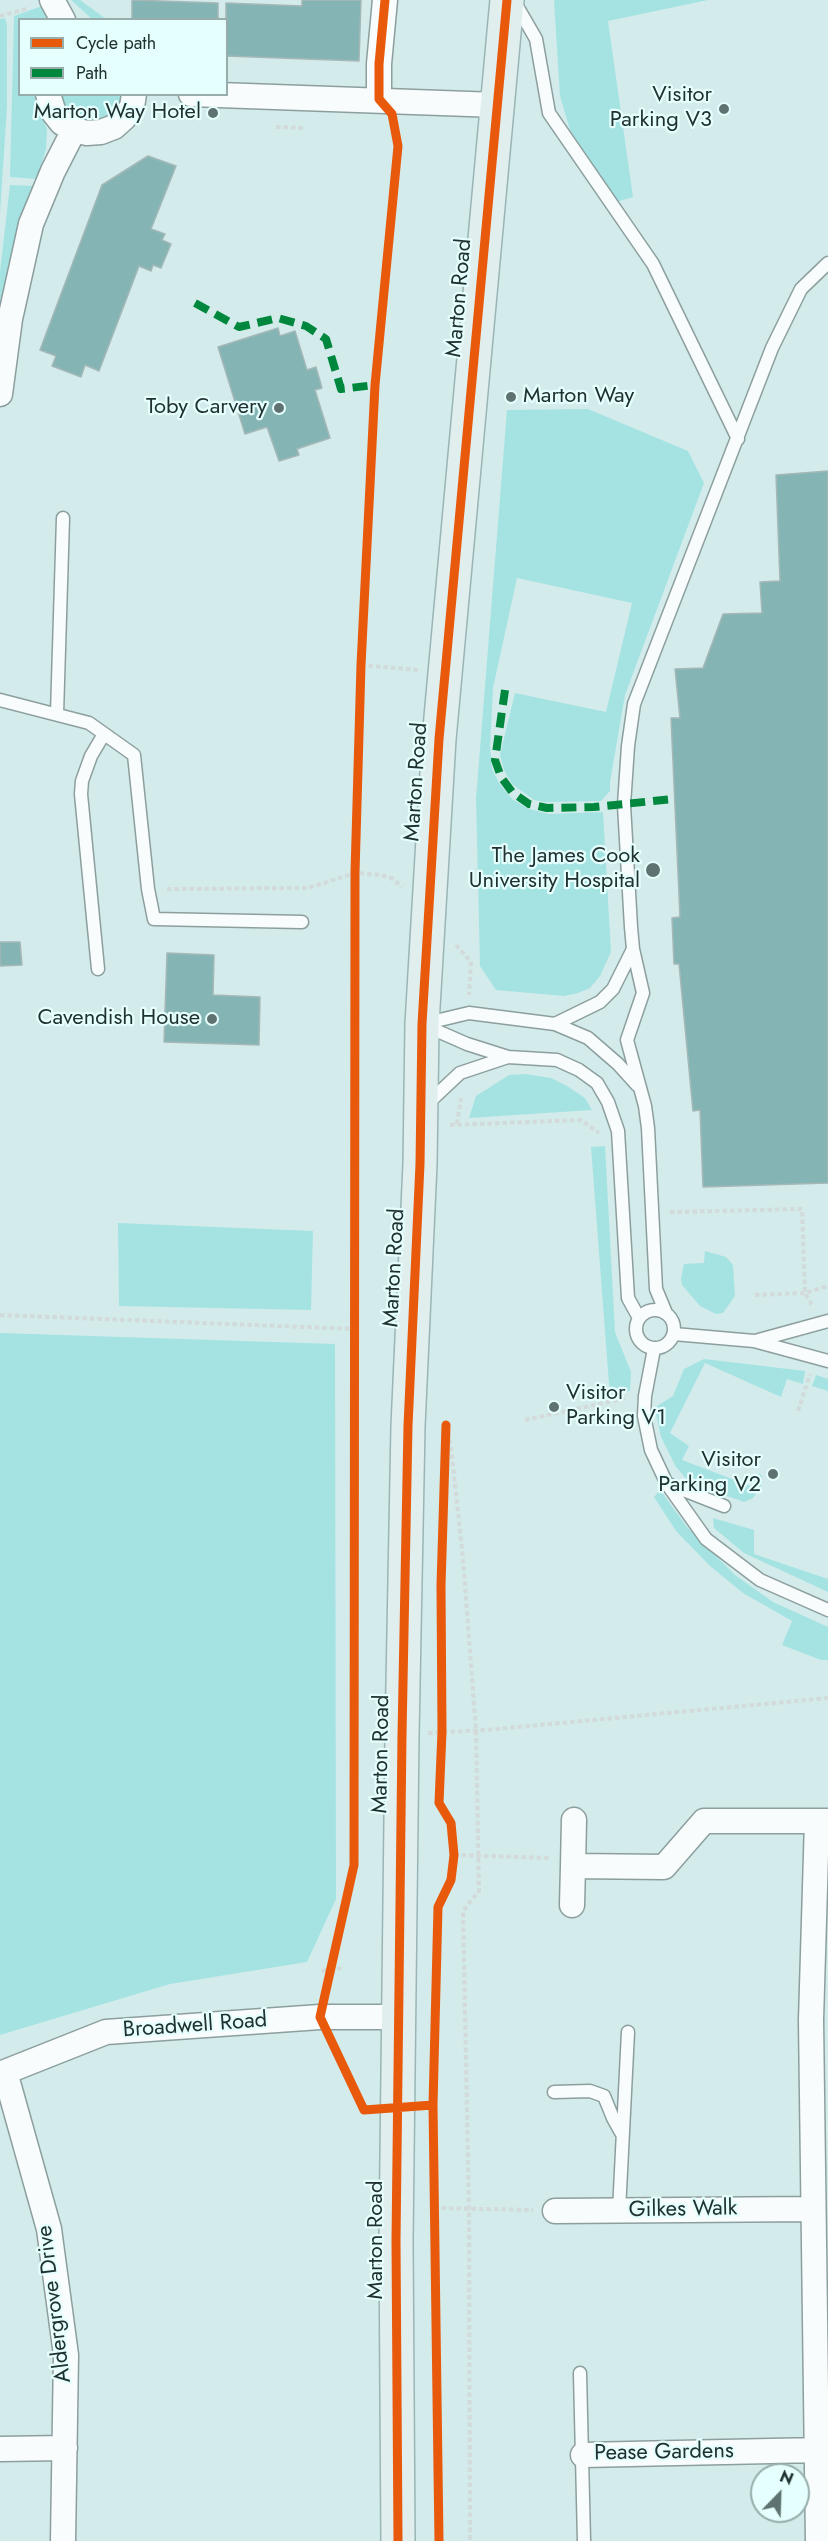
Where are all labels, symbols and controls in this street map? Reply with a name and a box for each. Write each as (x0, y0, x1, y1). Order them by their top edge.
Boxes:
legend (18, 18, 228, 96)
text: Cycle path (76, 30, 156, 56)
text: Path (76, 60, 108, 86)
place label: Visitor Parking V3 (610, 83, 712, 134)
place label: Marton Way Hotel (34, 100, 201, 126)
marker: Visitor Parking V3 (717, 102, 731, 116)
marker: Marton Way Hotel (206, 106, 220, 120)
street label: Marton Road (442, 238, 478, 358)
place label: Marton Way (523, 384, 634, 410)
marker: Marton Way (504, 390, 518, 404)
place label: Toby Carvery (146, 395, 267, 421)
marker: Toby Carvery (272, 401, 286, 415)
street label: Marton Road (400, 722, 434, 842)
place label: The James Cook University Hospital (469, 844, 640, 896)
marker: The James Cook University Hospital (644, 861, 662, 879)
place label: Cavendish House (37, 1006, 200, 1032)
marker: Cavendish House (205, 1012, 219, 1026)
street label: Marton Road (379, 1208, 411, 1328)
place label: Visitor Parking V1 (566, 1381, 666, 1432)
marker: Visitor Parking V1 (547, 1400, 561, 1414)
place label: Visitor Parking V2 (658, 1448, 761, 1500)
marker: Visitor Parking V2 (766, 1467, 780, 1481)
street label: Marton Road (368, 1694, 396, 1814)
street label: Broadwell Road (122, 2008, 268, 2044)
street label: Marton Road (364, 2181, 390, 2299)
street label: Gilkes Walk (628, 2196, 738, 2224)
street label: Aldergrove Drive (32, 2224, 78, 2384)
street label: Pease Gardens (594, 2439, 734, 2467)
north arrow (750, 2463, 810, 2523)
text: N (776, 2465, 797, 2491)

